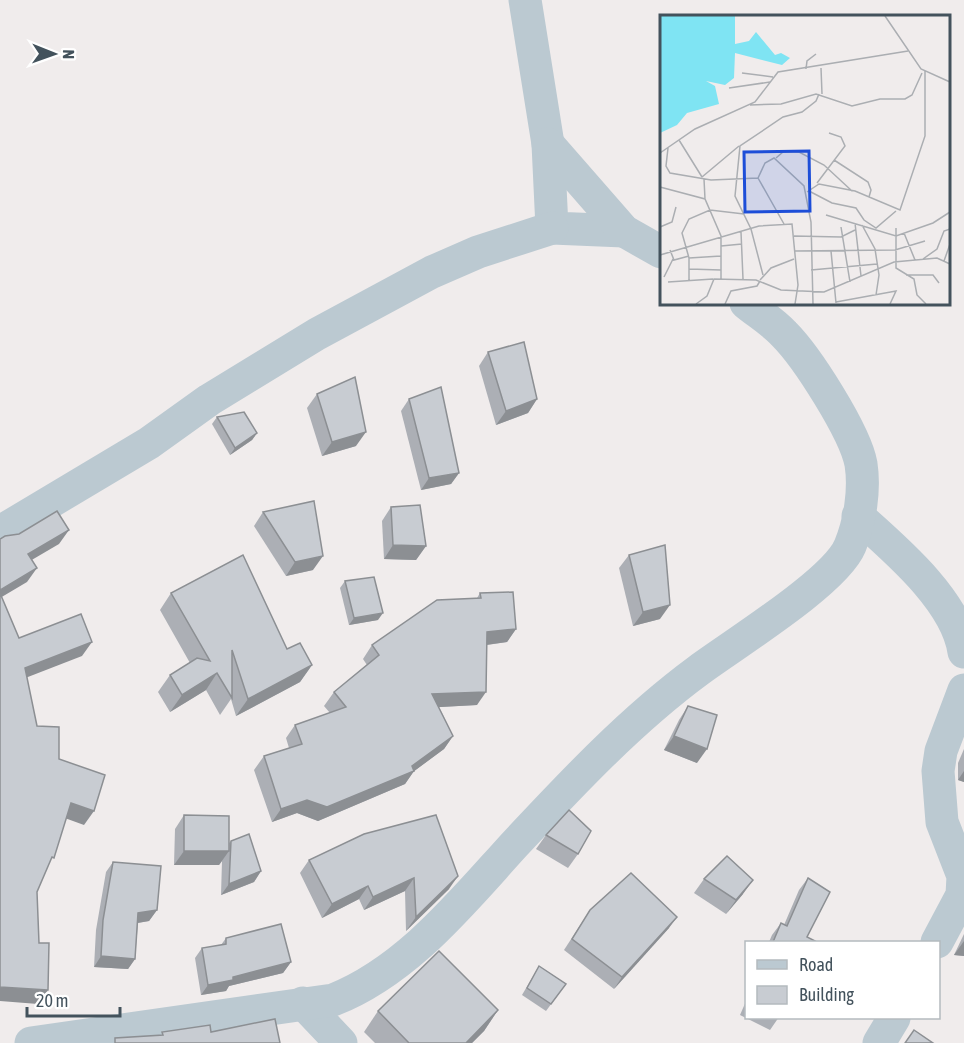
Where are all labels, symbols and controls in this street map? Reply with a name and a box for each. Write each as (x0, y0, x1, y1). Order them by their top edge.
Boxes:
inset map (660, 15, 949, 304)
north arrow (24, 24, 84, 84)
text: N (60, 49, 78, 59)
legend (745, 941, 940, 1019)
text: Road (799, 954, 833, 975)
scale bar (27, 980, 120, 1018)
text: Building (799, 984, 854, 1005)
text: 20 m (36, 990, 68, 1011)

